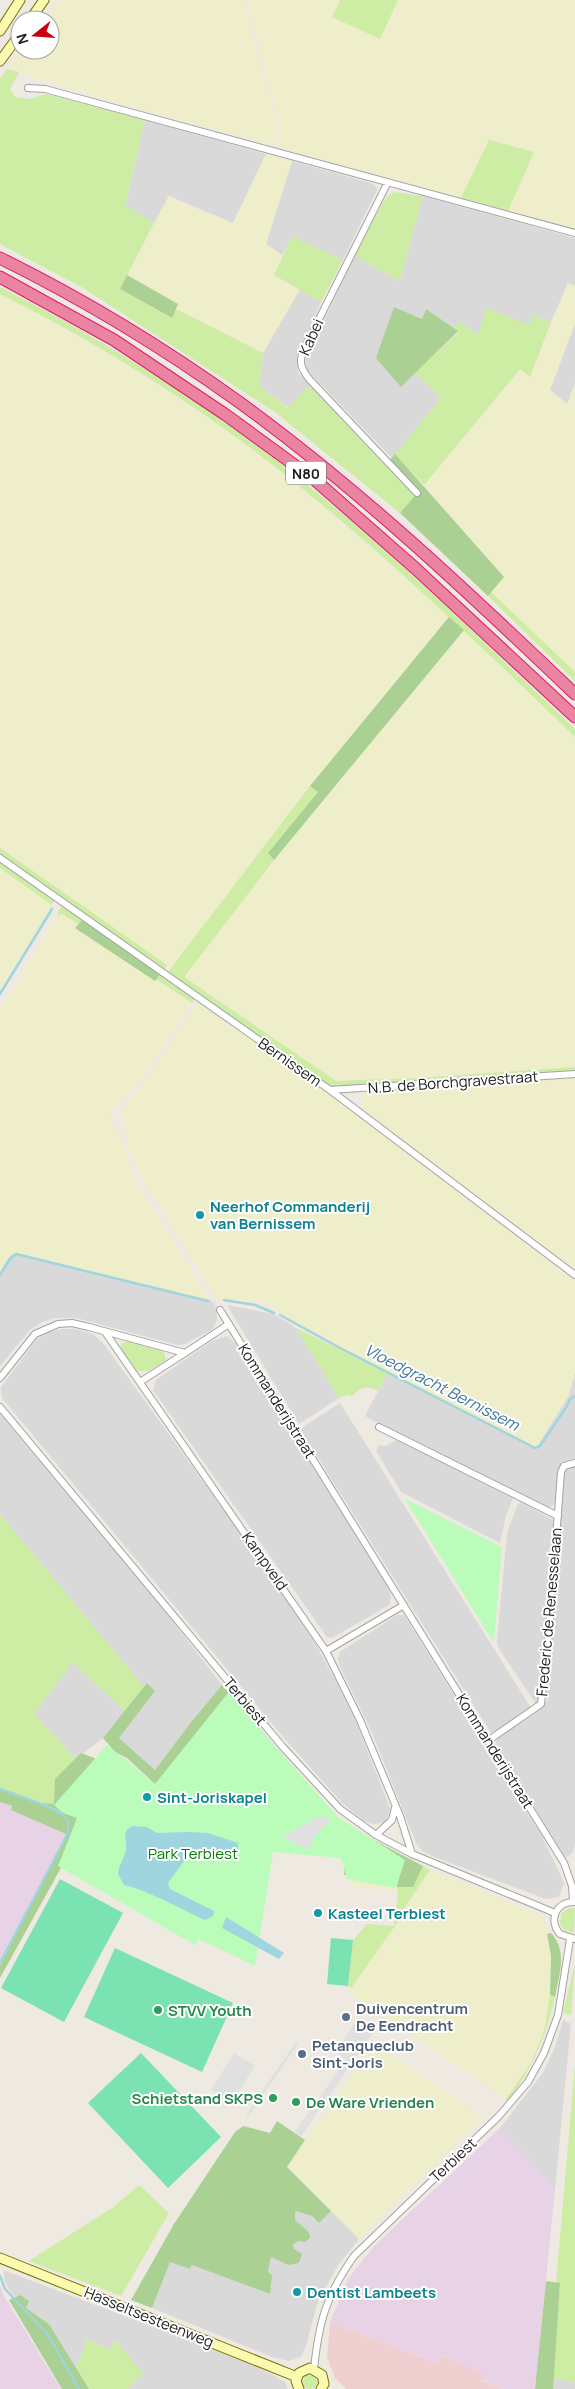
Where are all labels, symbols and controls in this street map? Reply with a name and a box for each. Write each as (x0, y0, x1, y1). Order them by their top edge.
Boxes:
north arrow (10, 10, 60, 60)
text: N (12, 31, 33, 47)
street label: Kabei (294, 315, 328, 359)
road number: N80 (286, 462, 326, 484)
street label: Bernissem (254, 1033, 326, 1091)
street label: N.B. de Borchgravestraat (367, 1066, 539, 1098)
place label: Neerhof Commanderij van Bernissem (210, 1196, 370, 1234)
marker: Neerhof Commanderij van Bernissem (194, 1209, 206, 1221)
water label: Vloedgracht Bernissem (361, 1338, 524, 1436)
street label: Kommanderijstraat (233, 1340, 321, 1462)
street label: Frederic de Renesselaan (531, 1527, 567, 1697)
street label: Kampveld (237, 1528, 293, 1594)
street label: Terbiest (219, 1672, 271, 1730)
street label: Kommanderijstraat (451, 1690, 539, 1812)
place label: Sint-Joriskapel (157, 1787, 267, 1808)
marker: Sint-Joriskapel (141, 1791, 153, 1803)
park label: Park Terbiest (148, 1843, 238, 1864)
place label: Kasteel Terbiest (328, 1903, 446, 1924)
marker: Kasteel Terbiest (312, 1907, 324, 1919)
place label: Duivencentrum De Eendracht (356, 1998, 468, 2036)
place label: STVV Youth (168, 2000, 252, 2021)
marker: STVV Youth (152, 2004, 164, 2016)
marker: Duivencentrum De Eendracht (340, 2011, 352, 2023)
place label: Petanqueclub Sint-Joris (312, 2035, 414, 2073)
marker: Petanqueclub Sint-Joris (296, 2048, 308, 2060)
place label: Schietstand SKPS (132, 2088, 263, 2109)
marker: Schietstand SKPS (267, 2092, 279, 2104)
place label: De Ware Vrienden (306, 2092, 434, 2113)
marker: De Ware Vrienden (290, 2096, 302, 2108)
street label: Terbiest (425, 2133, 481, 2187)
street label: Hasseltsesteenweg (81, 2281, 217, 2353)
place label: Dentist Lambeets (307, 2282, 436, 2303)
marker: Dentist Lambeets (291, 2286, 303, 2298)

